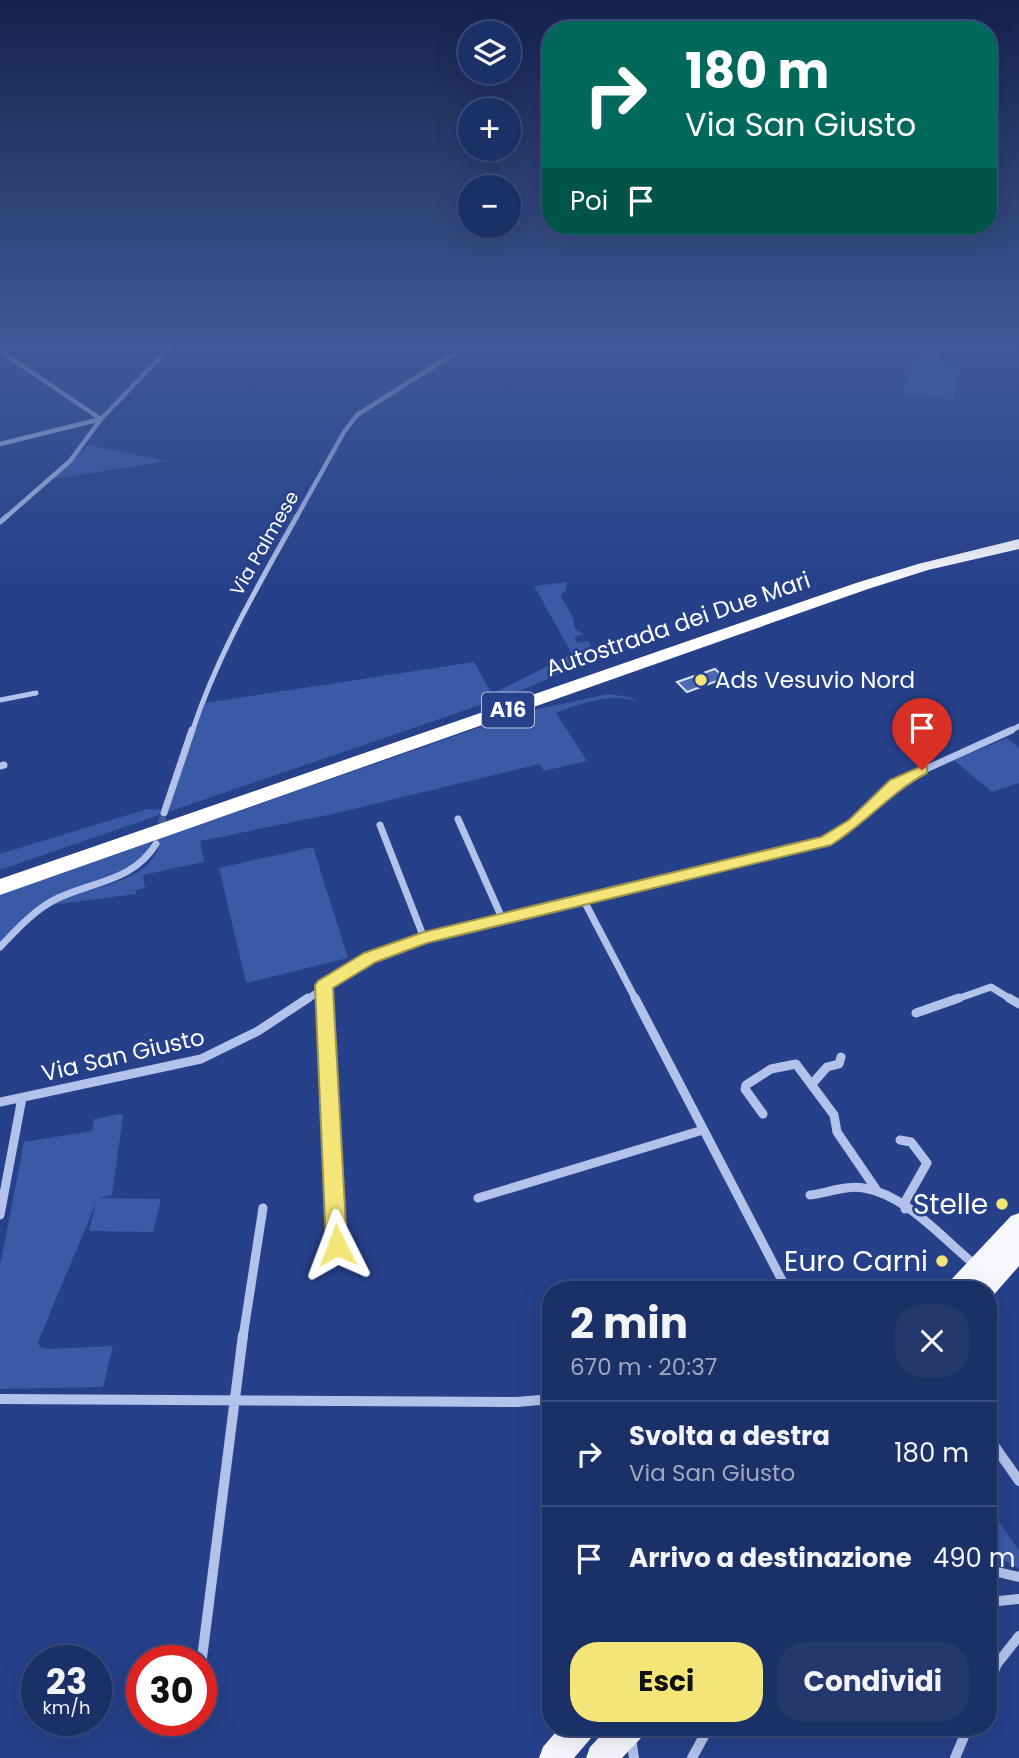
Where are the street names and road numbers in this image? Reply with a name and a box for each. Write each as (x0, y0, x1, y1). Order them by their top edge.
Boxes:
street label: Via Palmese (223, 486, 305, 601)
street label: Autostrada dei Due Mari (542, 564, 814, 684)
road number: A16 (482, 692, 534, 728)
street label: Via San Giusto (38, 1021, 208, 1089)

